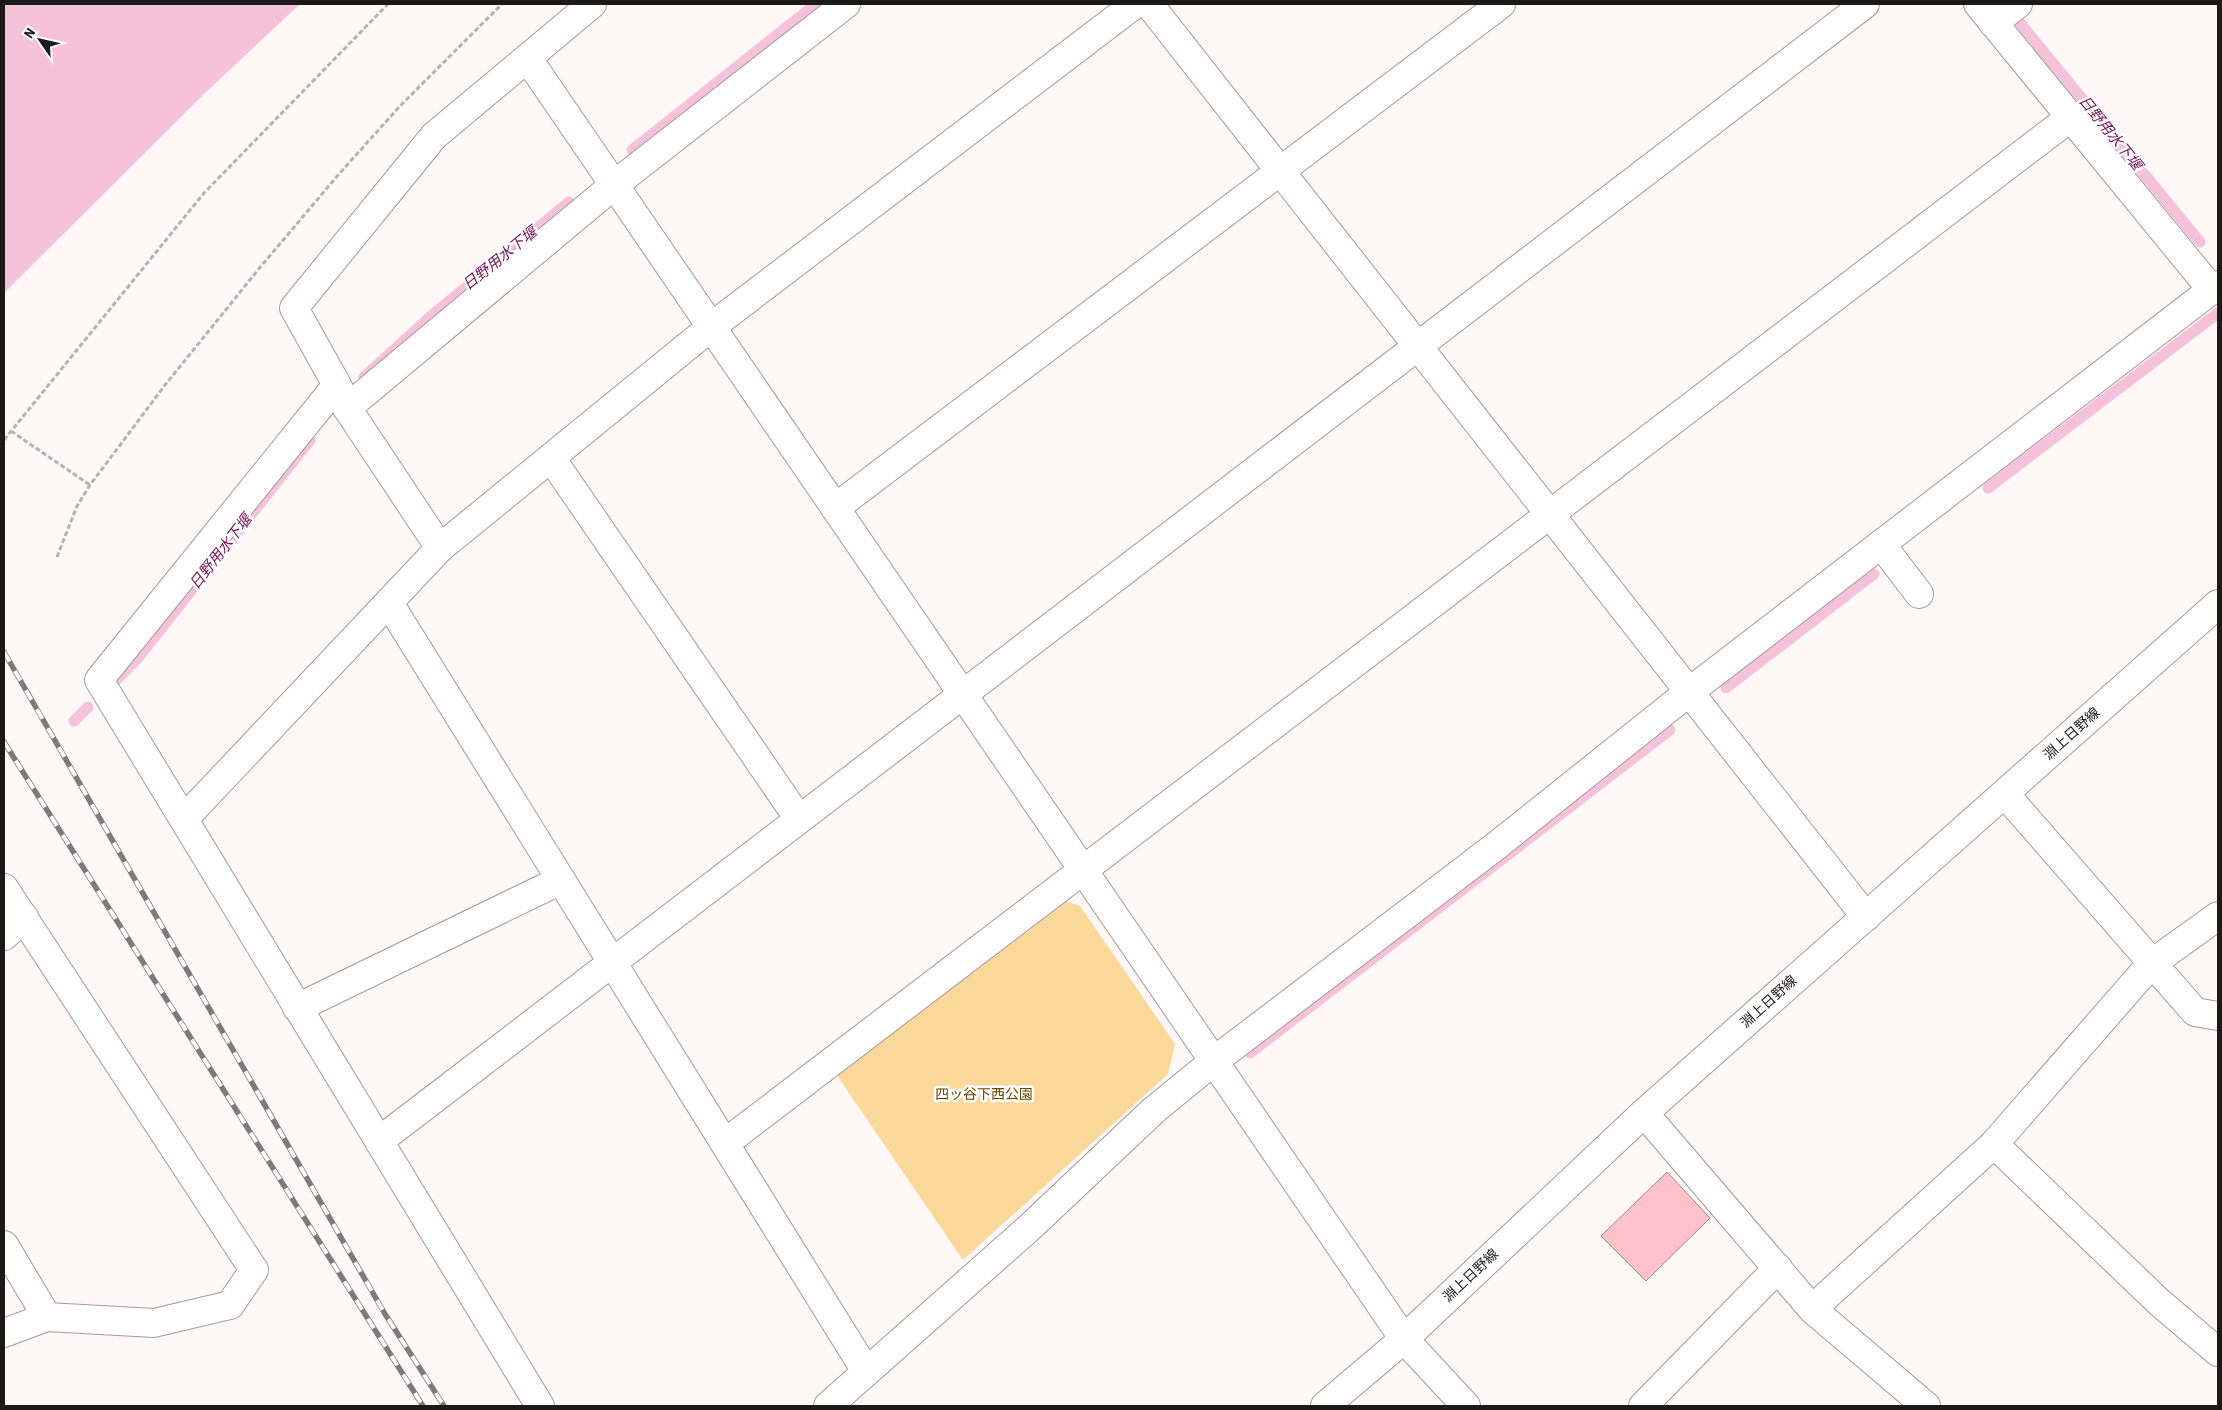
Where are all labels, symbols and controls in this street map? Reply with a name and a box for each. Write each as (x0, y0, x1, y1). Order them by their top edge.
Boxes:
north arrow (15, 15, 65, 65)
text: N (19, 24, 41, 43)
water label: 日野用水下堰 (2074, 91, 2148, 177)
water label: 日野用水下堰 (458, 221, 544, 295)
water label: 日野用水下堰 (185, 508, 259, 594)
street label: 淵上日野線 (2039, 703, 2105, 765)
street label: 淵上日野線 (1736, 971, 1802, 1033)
park label: 四ッ谷下西公園 (935, 1085, 1033, 1105)
street label: 淵上日野線 (1439, 1245, 1503, 1307)

